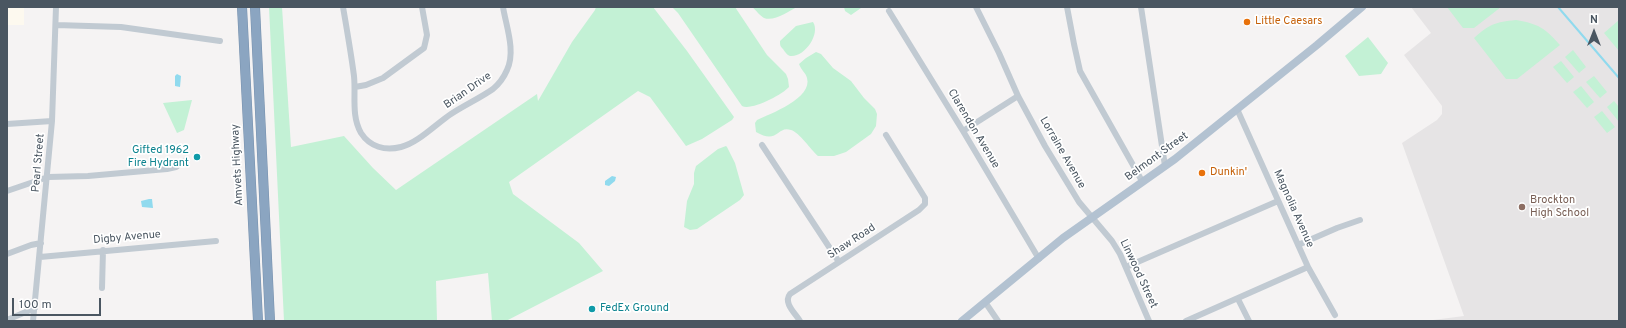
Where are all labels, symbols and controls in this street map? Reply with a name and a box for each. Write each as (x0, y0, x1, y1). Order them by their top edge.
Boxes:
north arrow (1574, 12, 1614, 52)
text: N (1590, 13, 1598, 27)
place label: Little Caesars (1255, 15, 1322, 29)
marker: Little Caesars (1242, 17, 1252, 27)
street label: Brian Drive (442, 70, 494, 112)
street label: Clarendon Avenue (944, 87, 1002, 171)
street label: Lorraine Avenue (1036, 115, 1088, 191)
street label: Amvets Highway (229, 124, 247, 206)
street label: Belmont Street (1123, 130, 1191, 184)
street label: Pearl Street (30, 133, 48, 193)
place label: Gifted 1962 Fire Hydrant (128, 144, 189, 170)
marker: Gifted 1962 Fire Hydrant (192, 152, 202, 162)
place label: Dunkin' (1210, 166, 1247, 180)
marker: Dunkin' (1197, 168, 1207, 178)
street label: Magnolia Avenue (1270, 168, 1316, 250)
place label: Brockton High School (1530, 194, 1589, 220)
marker: Brockton High School (1517, 202, 1527, 212)
street label: Shaw Road (826, 222, 878, 262)
street label: Digby Avenue (93, 228, 161, 248)
street label: Linwood Street (1116, 237, 1160, 311)
scale bar (14, 290, 103, 316)
text: 100 m (19, 297, 52, 313)
place label: FedEx Ground (600, 302, 669, 316)
marker: FedEx Ground (587, 304, 597, 314)

